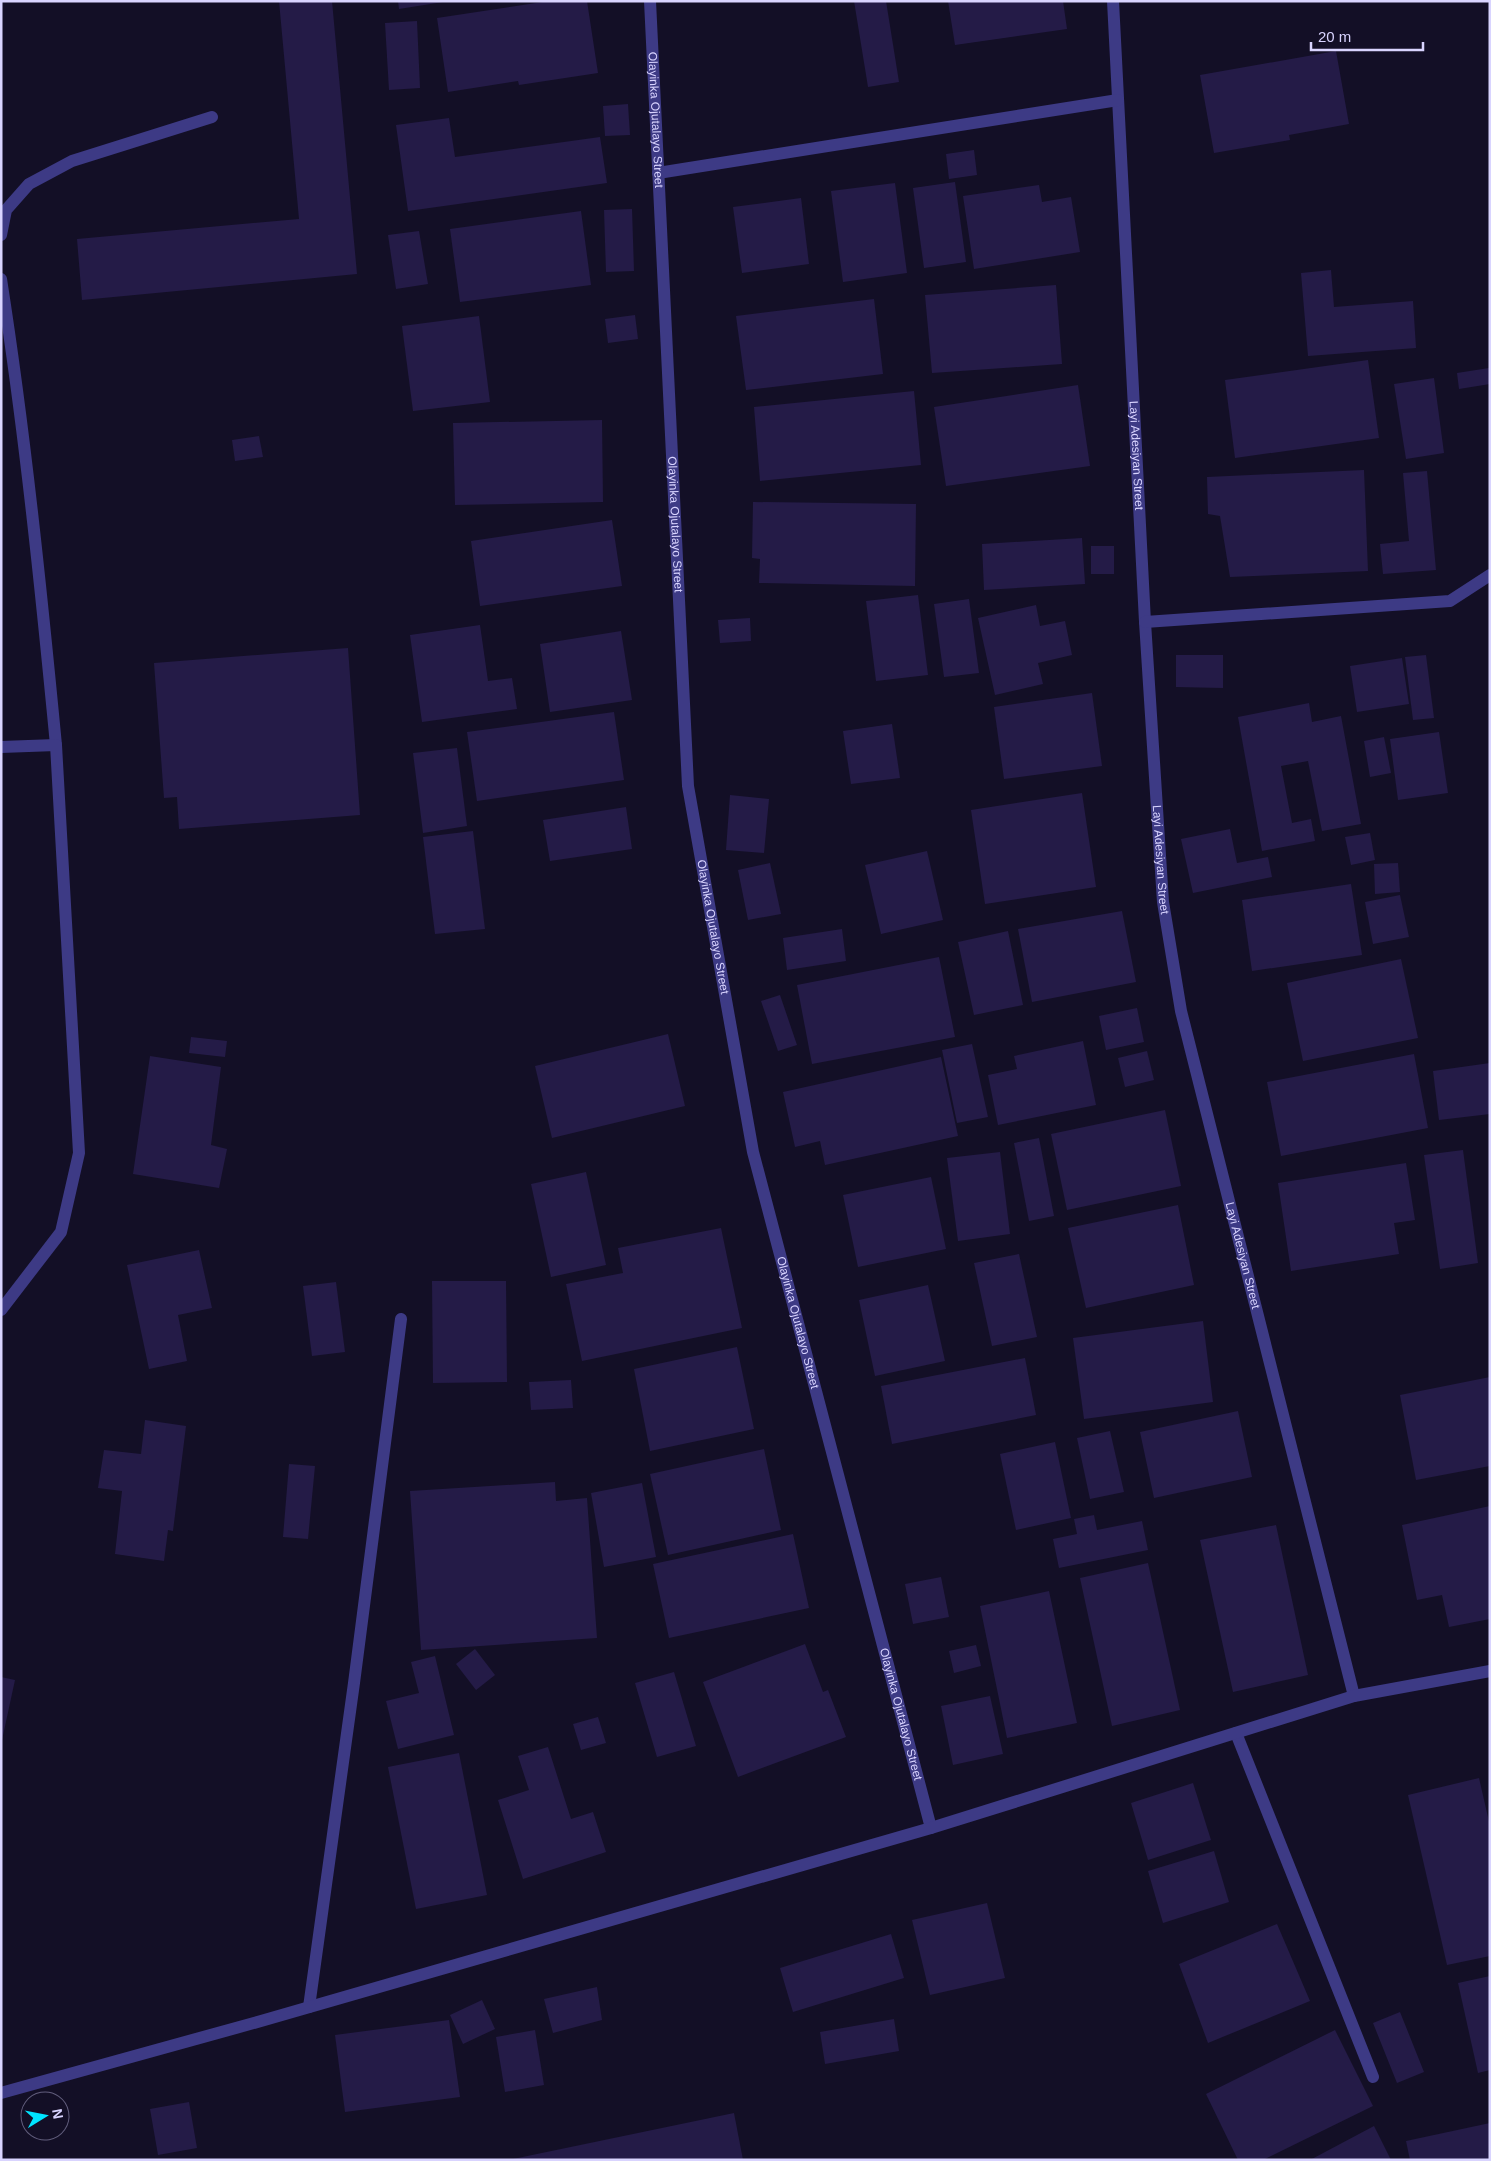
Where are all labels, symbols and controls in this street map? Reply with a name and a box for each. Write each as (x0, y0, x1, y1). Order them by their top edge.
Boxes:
scale bar (1311, 20, 1424, 52)
text: 20 m (1318, 28, 1351, 45)
street label: Olayinka Ojutalayo Street (645, 51, 666, 189)
street label: Layi Adesiyan Street (1127, 400, 1146, 511)
street label: Olayinka Ojutalayo Street (665, 456, 686, 593)
street label: Layi Adesiyan Street (1150, 805, 1172, 916)
street label: Olayinka Ojutalayo Street (694, 859, 732, 996)
street label: Layi Adesiyan Street (1223, 1201, 1263, 1311)
street label: Olayinka Ojutalayo Street (774, 1255, 822, 1391)
street label: Olayinka Ojutalayo Street (877, 1647, 925, 1783)
north arrow (20, 2091, 70, 2141)
text: N (49, 2107, 67, 2120)

